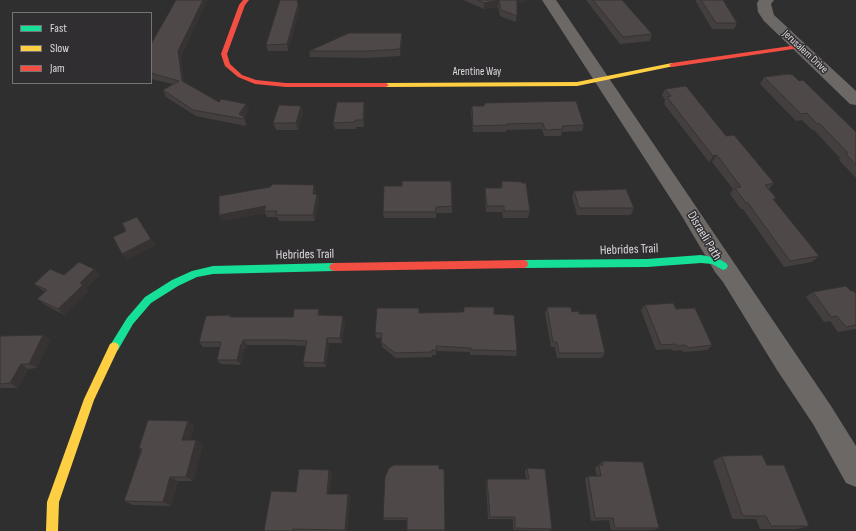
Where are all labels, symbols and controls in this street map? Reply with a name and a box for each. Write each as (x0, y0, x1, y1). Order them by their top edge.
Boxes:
legend (12, 12, 152, 84)
text: Fast (50, 21, 67, 36)
street label: Jerusalem Drive (780, 28, 830, 76)
text: Slow (50, 41, 69, 56)
text: Jam (50, 61, 65, 76)
street label: Arentine Way (453, 65, 501, 79)
street label: Disraeli Path (683, 209, 725, 263)
street label: Hebrides Trail (600, 241, 658, 259)
street label: Hebrides Trail (276, 247, 334, 263)

